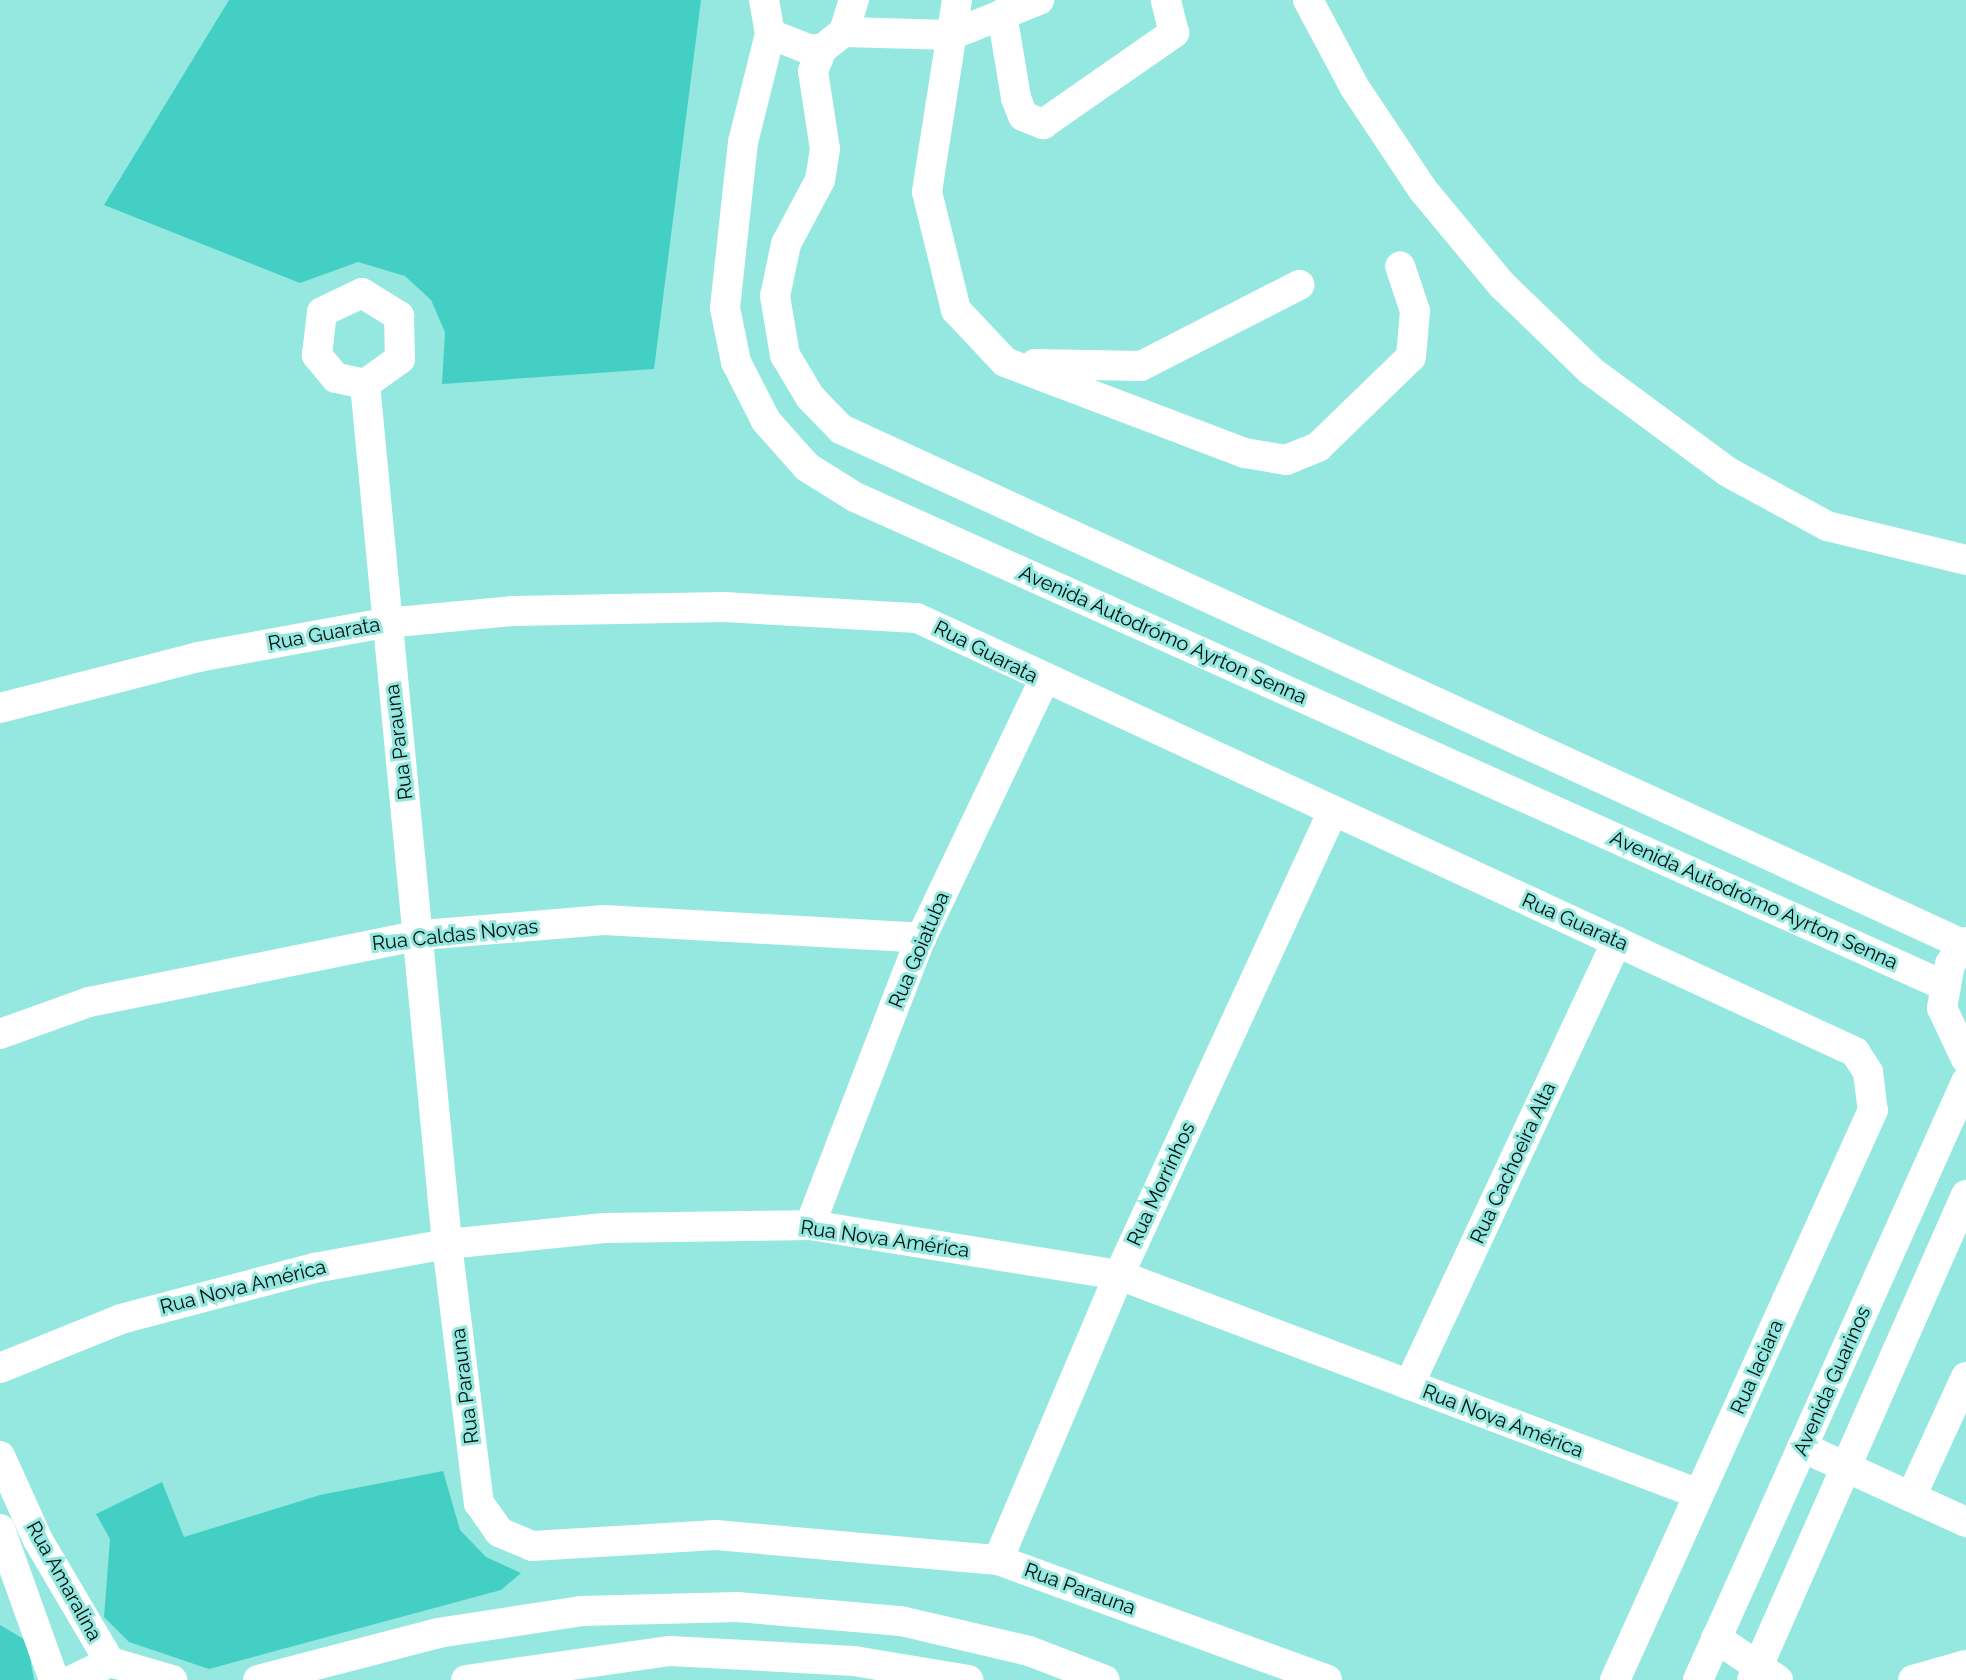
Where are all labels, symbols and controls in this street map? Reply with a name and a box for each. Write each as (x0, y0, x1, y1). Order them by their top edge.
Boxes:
street label: Avenida Autodrómo Ayrton Senna (1015, 560, 1311, 710)
street label: Rua Guarata (266, 612, 382, 656)
street label: Rua Guarata (930, 616, 1042, 688)
street label: Rua Parauna (380, 683, 418, 801)
street label: Avenida Autodrómo Ayrton Senna (1606, 825, 1902, 975)
street label: Rua Goiatuba (884, 888, 954, 1012)
street label: Rua Guarata (1518, 888, 1632, 956)
street label: Rua Caldas Novas (371, 914, 539, 956)
street label: Rua Cachoeira Alta (1465, 1078, 1561, 1248)
street label: Rua Morrinhos (1122, 1119, 1200, 1249)
street label: Rua Nova América (799, 1215, 971, 1263)
street label: Rua Nova América (157, 1255, 329, 1319)
street label: Avenida Guarinos (1788, 1303, 1876, 1459)
street label: Rua Iaciara (1726, 1316, 1788, 1418)
street label: Rua Parauna (446, 1327, 484, 1445)
street label: Rua Nova América (1419, 1379, 1587, 1463)
street label: Rua Amaralina (21, 1517, 107, 1645)
street label: Rua Parauna (1021, 1558, 1139, 1620)

